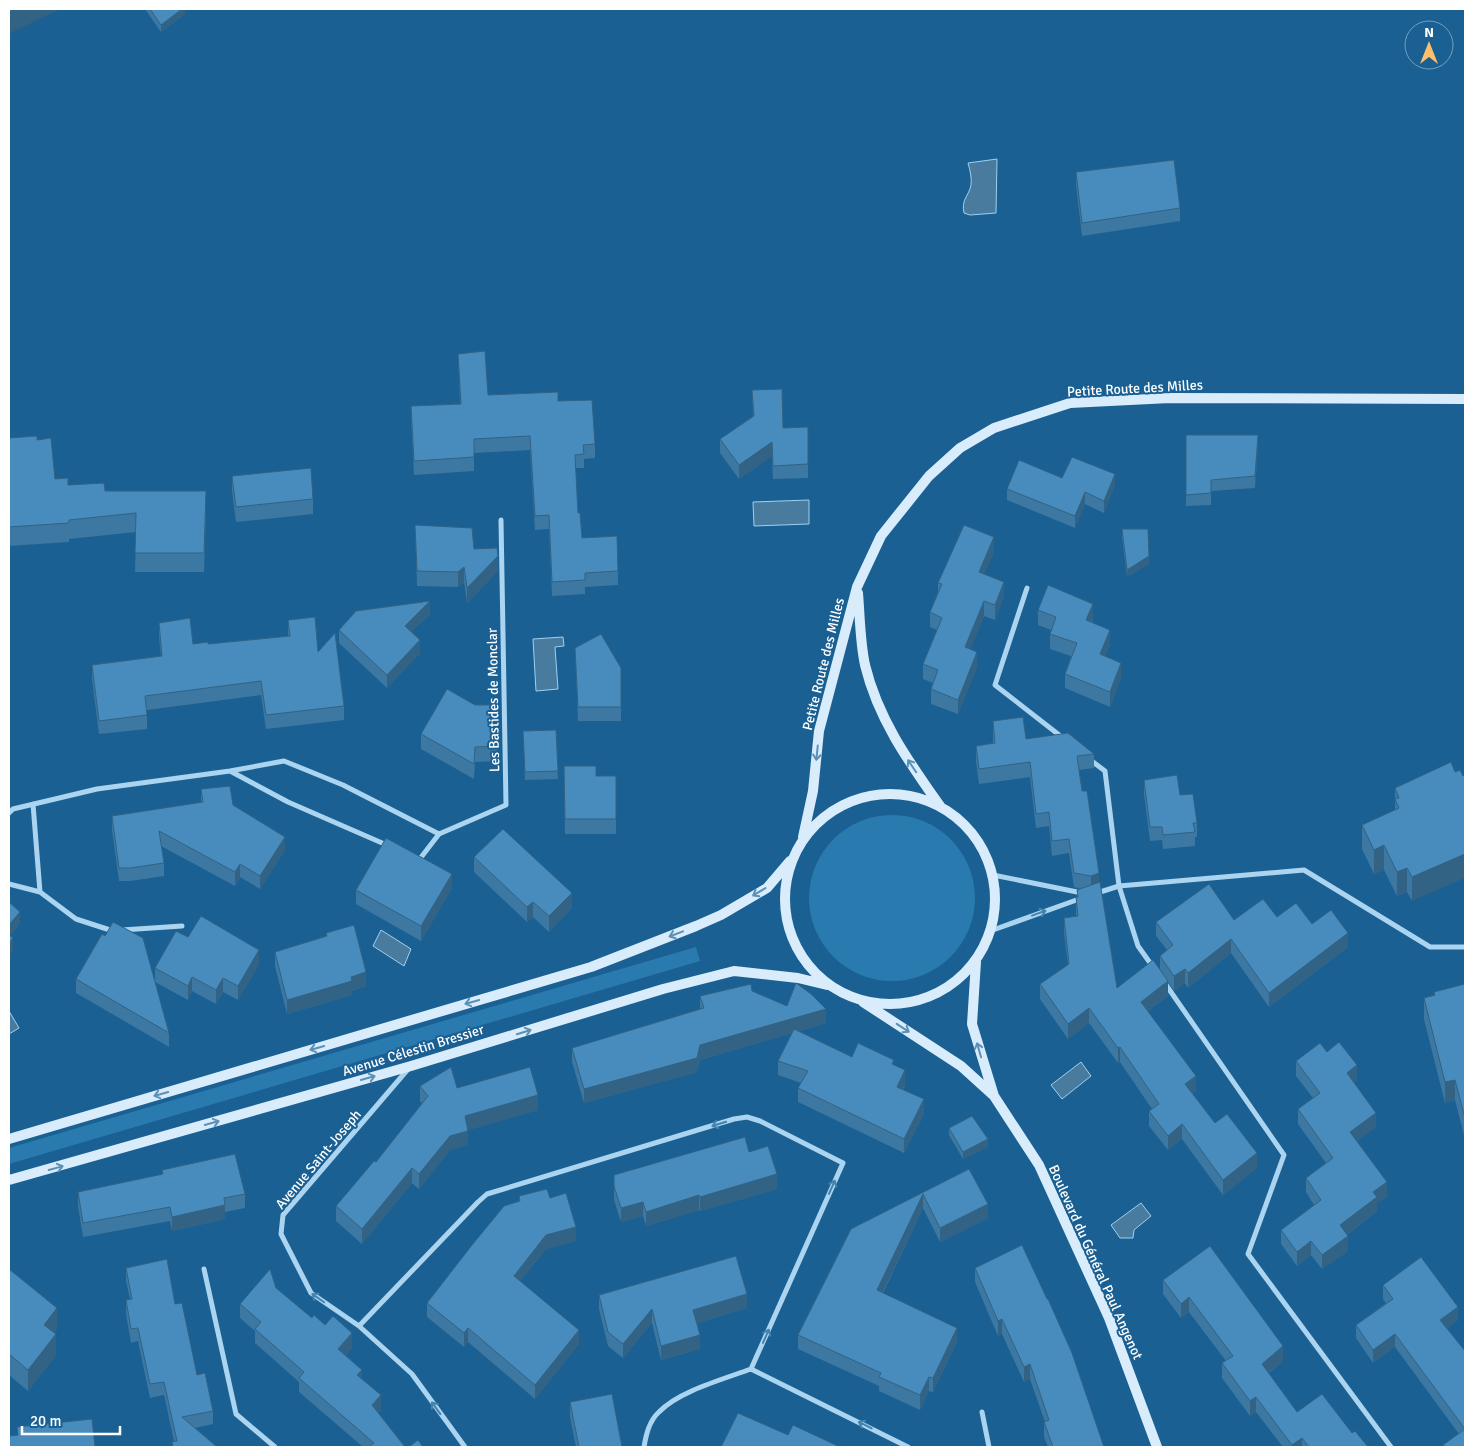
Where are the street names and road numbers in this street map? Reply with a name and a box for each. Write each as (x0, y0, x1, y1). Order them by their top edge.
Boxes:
street label: Petite Route des Milles (1067, 376, 1203, 401)
street label: Petite Route des Milles (799, 596, 848, 732)
street label: Les Bastides de Monclar (484, 627, 503, 772)
street label: Avenue Célestin Bressier (340, 1021, 487, 1080)
street label: Avenue Saint-Joseph (272, 1106, 365, 1212)
street label: Boulevard du Général Paul Angenot (1045, 1162, 1146, 1362)

